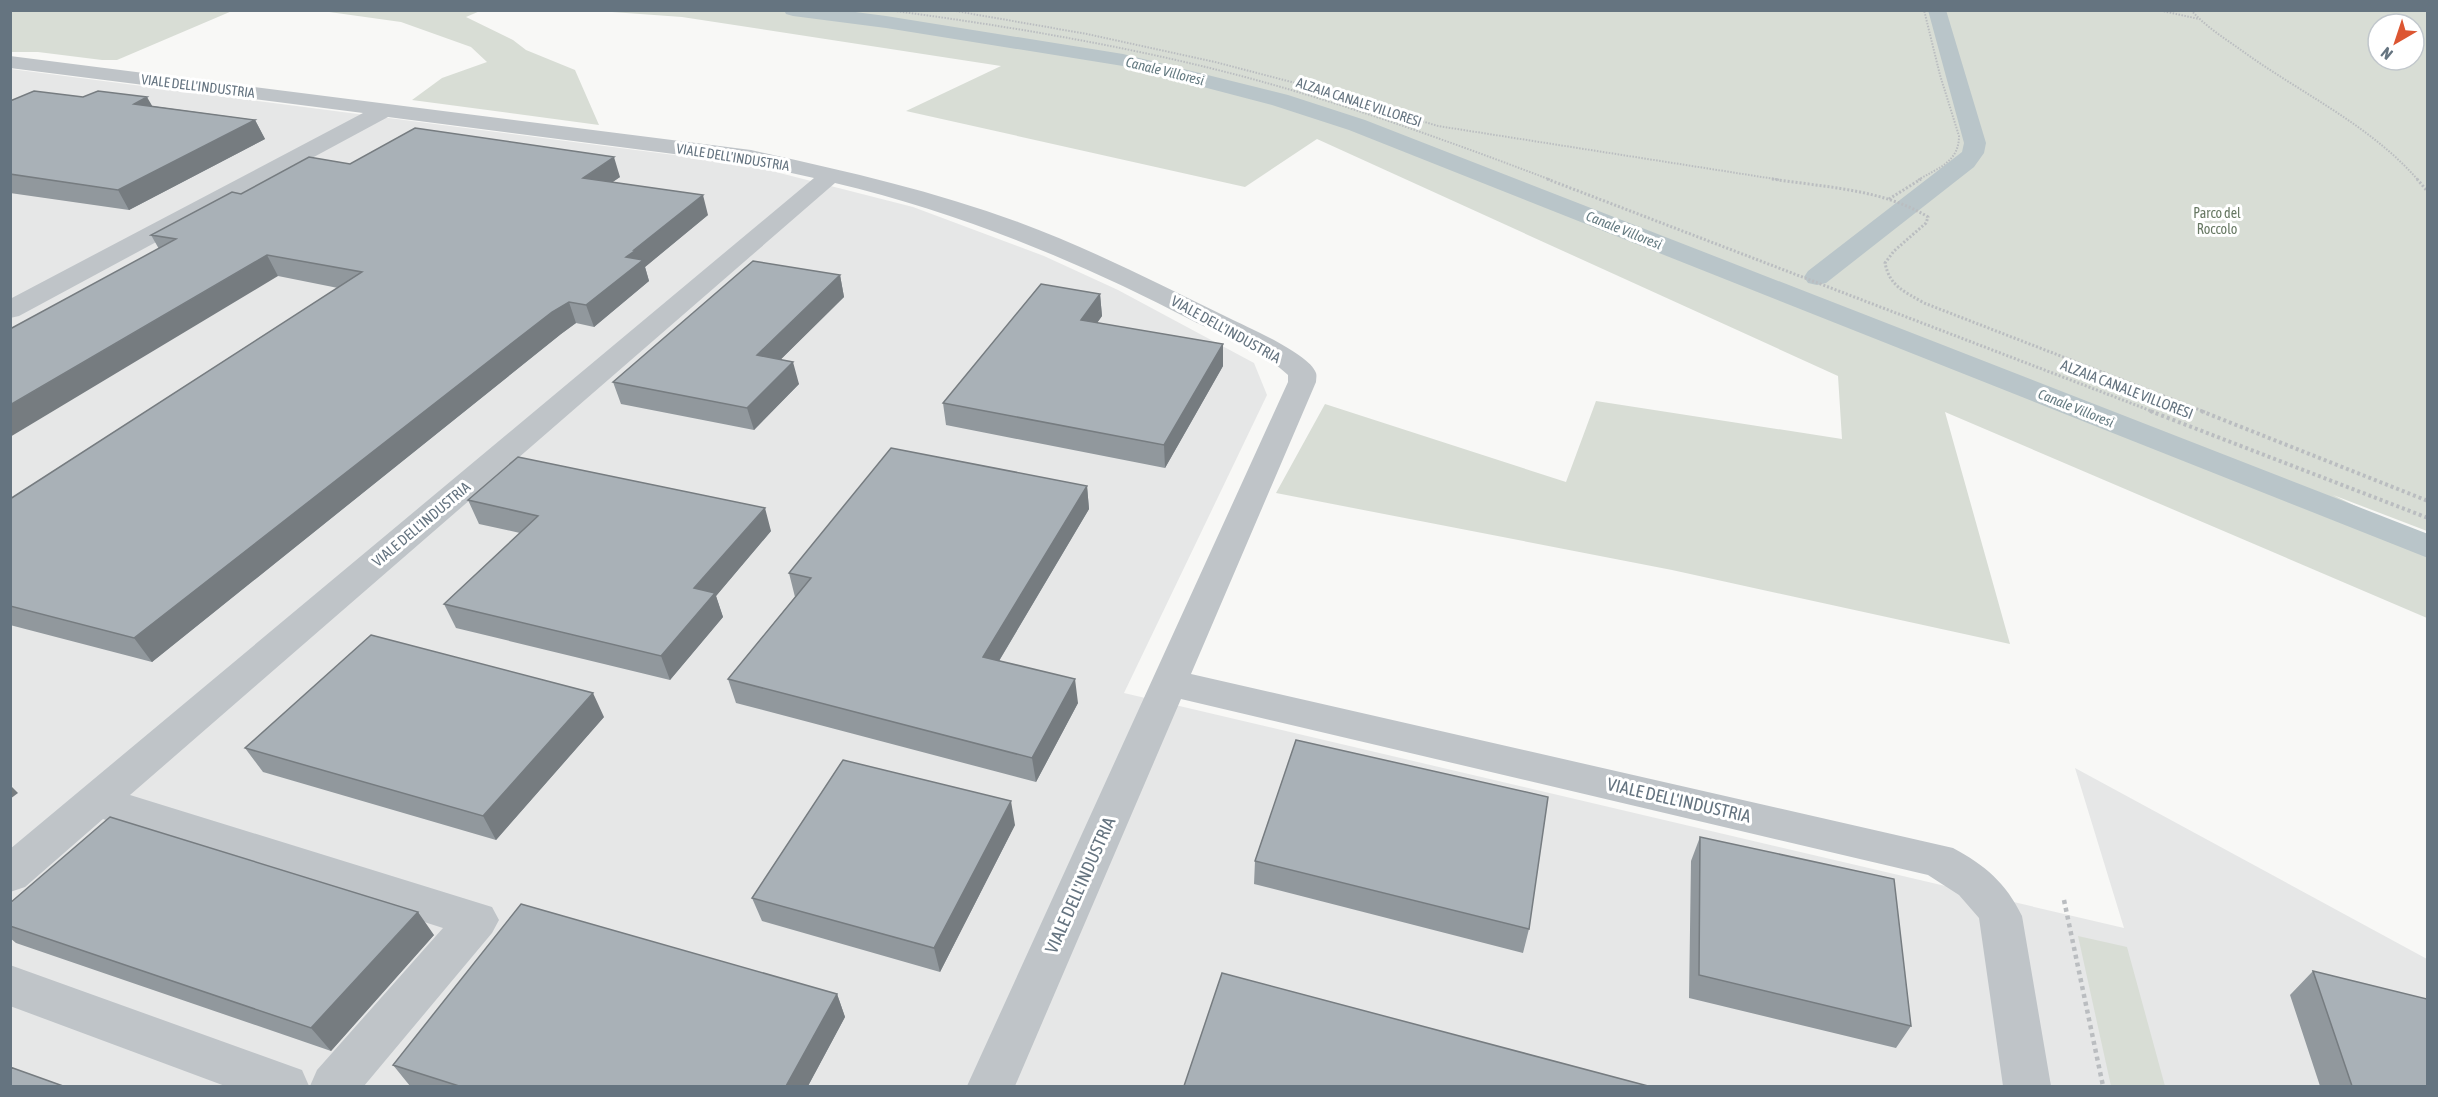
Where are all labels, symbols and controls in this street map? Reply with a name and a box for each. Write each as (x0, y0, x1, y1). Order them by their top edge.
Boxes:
north arrow (2366, 12, 2426, 72)
text: N (2377, 44, 2396, 64)
water label: Canale Villoresi (1124, 54, 1206, 88)
street label: VIALE DELL'INDUSTRIA (140, 71, 256, 101)
street label: ALZAIA CANALE VILLORESI (1294, 74, 1424, 130)
street label: VIALE DELL'INDUSTRIA (675, 140, 791, 174)
park label: Parco del Roccolo (2193, 205, 2241, 237)
water label: Canale Villoresi (1584, 208, 1664, 252)
street label: VIALE DELL'INDUSTRIA (1168, 292, 1284, 366)
street label: ALZAIA CANALE VILLORESI (2058, 356, 2196, 422)
water label: Canale Villoresi (2036, 386, 2116, 430)
street label: VIALE DELL'INDUSTRIA (369, 478, 474, 570)
street label: VIALE DELL'INDUSTRIA (1605, 773, 1753, 827)
street label: VIALE DELL'INDUSTRIA (1041, 813, 1120, 956)

